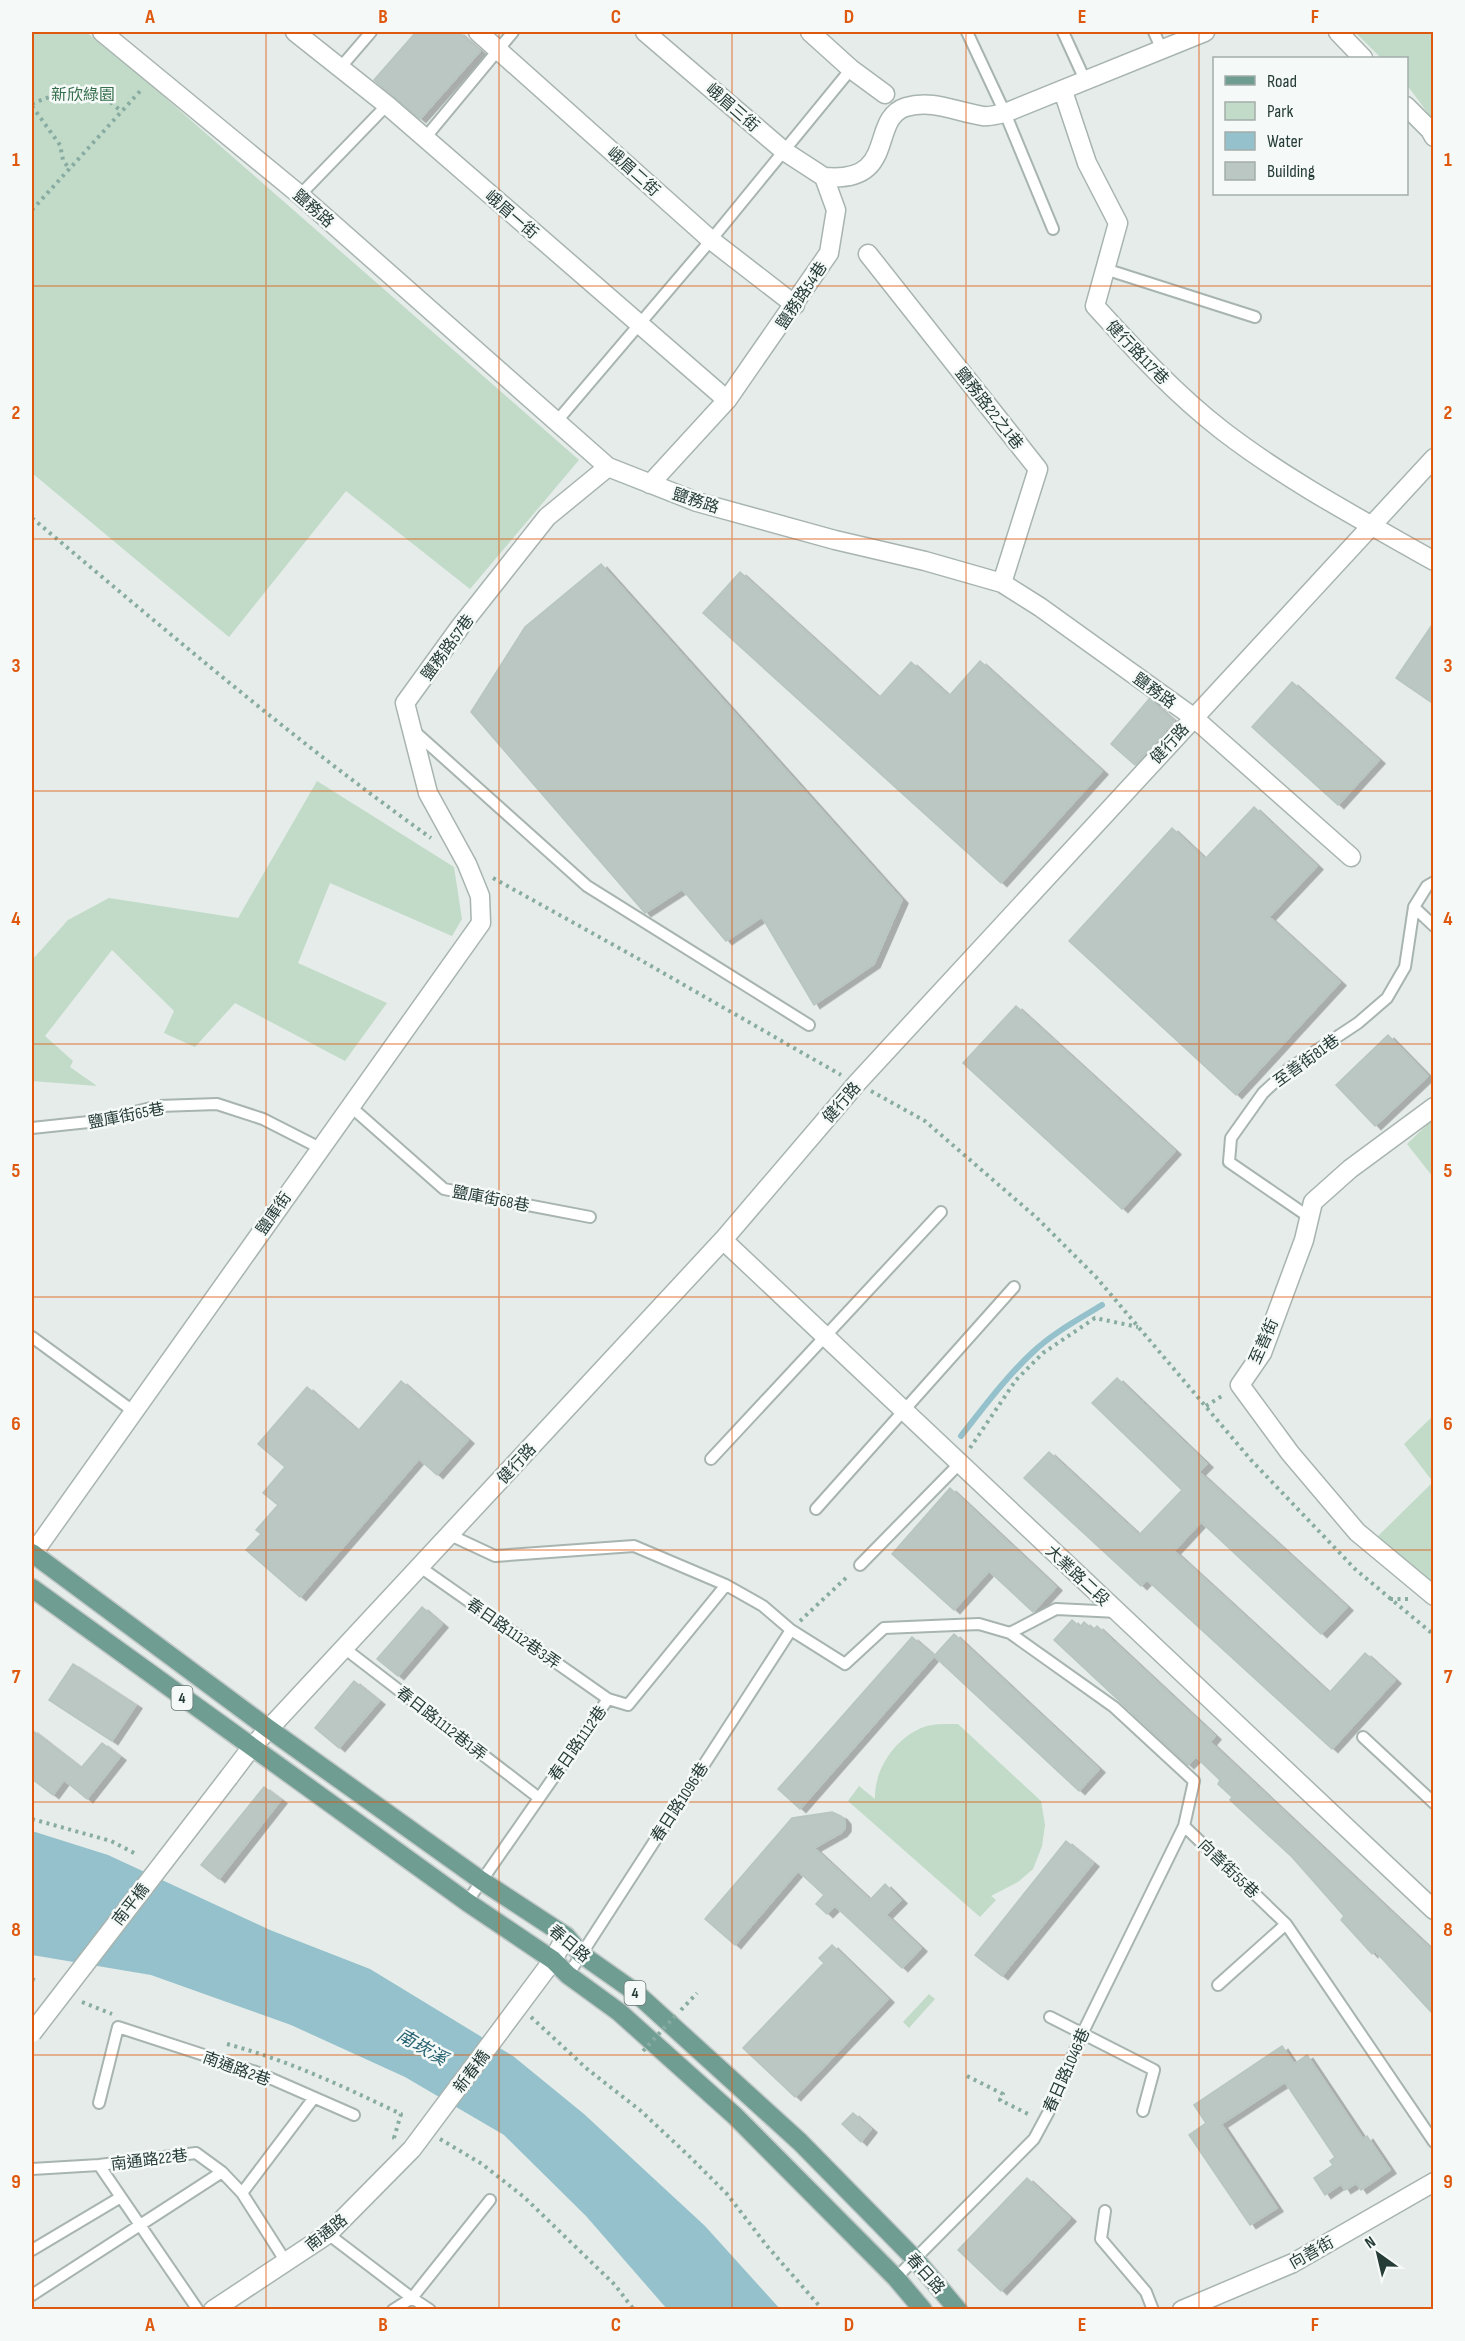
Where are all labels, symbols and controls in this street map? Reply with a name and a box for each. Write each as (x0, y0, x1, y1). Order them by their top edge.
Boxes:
text: A (144, 5, 155, 29)
text: B (378, 5, 388, 29)
text: C (611, 5, 621, 29)
text: D (844, 5, 854, 29)
text: E (1078, 5, 1086, 29)
text: F (1311, 5, 1319, 29)
legend (1213, 57, 1408, 195)
text: Road (1267, 71, 1297, 92)
street label: 峨眉三街 (702, 80, 762, 136)
park label: 新欣綠園 (51, 86, 115, 105)
text: Park (1267, 101, 1293, 122)
text: Water (1267, 131, 1303, 152)
street label: 峨眉二街 (603, 144, 663, 201)
text: 1 (12, 148, 20, 172)
text: 1 (1444, 148, 1452, 172)
text: Building (1267, 161, 1315, 182)
street label: 鹽務路 (289, 186, 337, 232)
street label: 峨眉一街 (481, 187, 541, 243)
street label: 鹽務路54巷 (773, 259, 832, 333)
street label: 健行路117巷 (1102, 317, 1172, 389)
street label: 鹽務路22之1巷 (951, 364, 1027, 454)
text: 2 (12, 401, 20, 425)
text: 2 (1444, 401, 1452, 425)
street label: 鹽務路 (670, 485, 721, 518)
street label: 鹽務路57巷 (418, 611, 478, 685)
text: 3 (12, 654, 21, 678)
text: 3 (1444, 654, 1453, 678)
street label: 鹽務路 (1129, 669, 1179, 713)
street label: 健行路 (1147, 720, 1193, 768)
text: 4 (11, 907, 21, 931)
text: 4 (1443, 907, 1453, 931)
street label: 至善街81巷 (1270, 1031, 1343, 1091)
street label: 健行路 (819, 1079, 865, 1127)
street label: 鹽庫街65巷 (86, 1100, 166, 1133)
text: 5 (12, 1159, 21, 1183)
text: 5 (1444, 1159, 1453, 1183)
street label: 鹽庫街68巷 (451, 1183, 531, 1216)
street label: 鹽庫街 (253, 1189, 296, 1239)
street label: 至善街 (1246, 1316, 1283, 1367)
text: 6 (11, 1412, 21, 1436)
text: 6 (1443, 1412, 1453, 1436)
street label: 健行路 (494, 1440, 540, 1488)
street label: 大業路二段 (1041, 1542, 1113, 1610)
street label: 春日路1112巷3弄 (463, 1595, 564, 1674)
text: 7 (12, 1665, 21, 1689)
text: 7 (1444, 1665, 1453, 1689)
street label: 春日路1112巷1弄 (392, 1683, 490, 1765)
road number: 4 (172, 1686, 192, 1710)
street label: 春日路1112巷 (545, 1703, 611, 1785)
street label: 春日路1096巷 (648, 1760, 713, 1846)
street label: 向善街55巷 (1194, 1836, 1262, 1903)
street label: 南平橋 (109, 1880, 153, 1930)
text: 8 (11, 1918, 21, 1942)
text: 8 (1443, 1918, 1453, 1942)
street label: 春日路 (545, 1921, 594, 1967)
road number: 4 (624, 1981, 646, 2005)
water label: 南崁溪 (393, 2025, 453, 2072)
street label: 春日路1046巷 (1040, 2025, 1094, 2116)
street label: 新春橋 (450, 2047, 494, 2097)
street label: 南通路2巷 (200, 2048, 273, 2090)
street label: 南通路22巷 (110, 2146, 189, 2175)
text: 9 (11, 2170, 21, 2194)
text: 9 (1443, 2170, 1453, 2194)
street label: 南通路 (302, 2211, 352, 2256)
north arrow (1348, 2224, 1408, 2284)
street label: 向善街 (1286, 2233, 1337, 2273)
text: N (1362, 2233, 1379, 2253)
street label: 春日路 (902, 2250, 948, 2298)
text: A (144, 2313, 155, 2337)
text: B (378, 2313, 388, 2337)
text: C (611, 2313, 621, 2337)
text: D (844, 2313, 854, 2337)
text: E (1078, 2313, 1086, 2337)
text: F (1311, 2313, 1319, 2337)

